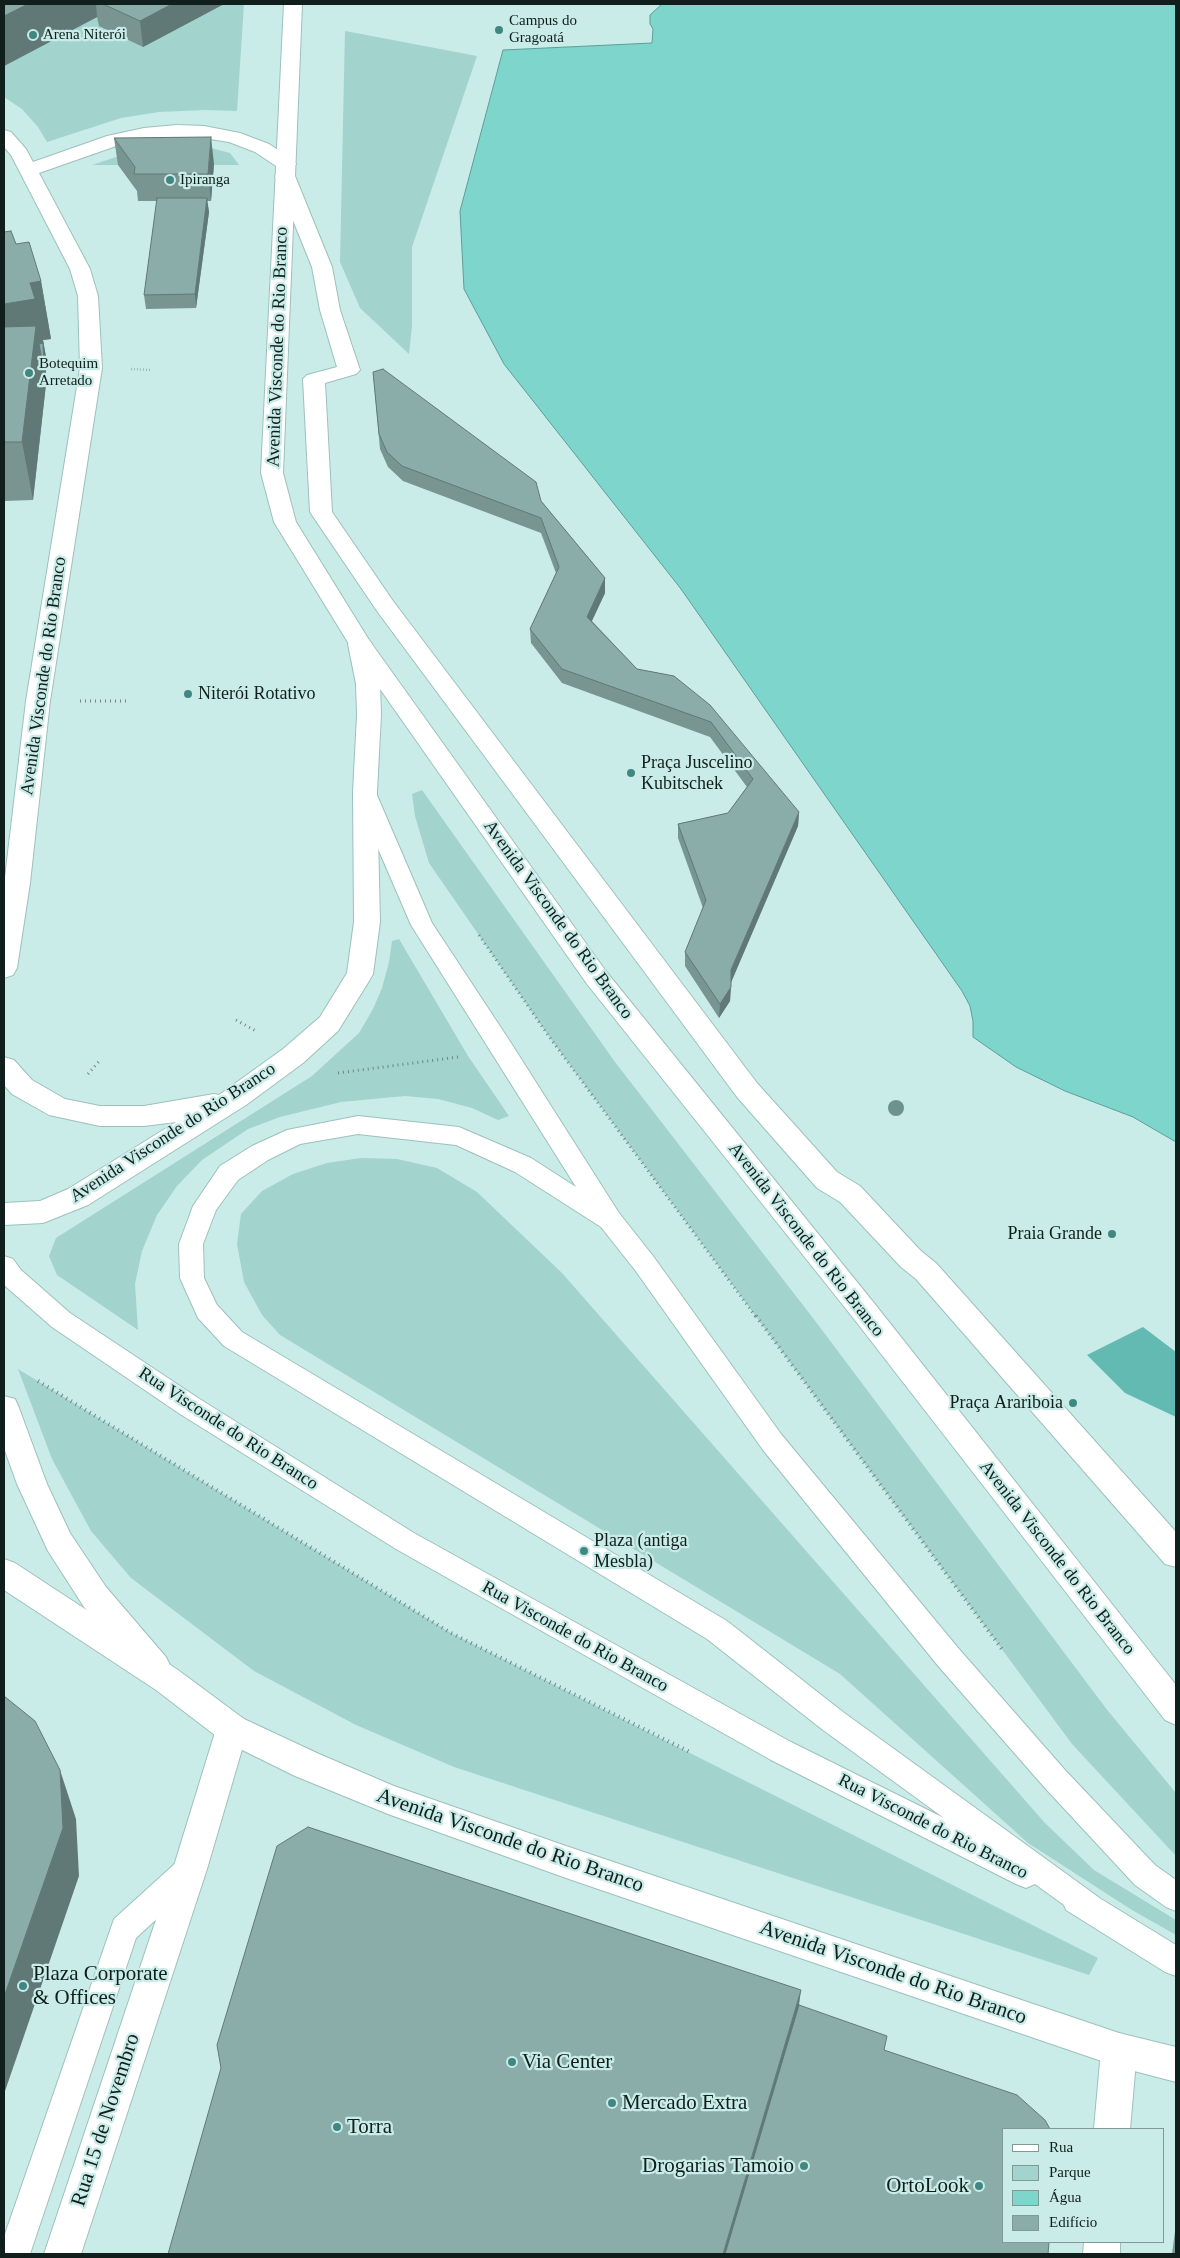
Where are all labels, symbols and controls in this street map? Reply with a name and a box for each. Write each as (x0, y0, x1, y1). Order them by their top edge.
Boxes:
place label: Campus do Gragoatá (509, 12, 577, 47)
marker: Campus do Gragoatá (493, 24, 505, 36)
place label: Arena Niterói (43, 26, 126, 44)
marker: Arena Niterói (27, 29, 39, 41)
place label: Ipiranga (180, 171, 230, 189)
marker: Ipiranga (164, 174, 176, 186)
street label: Avenida Visconde do Rio Branco (263, 226, 293, 468)
place label: Botequim Arretado (39, 355, 98, 390)
marker: Botequim Arretado (23, 367, 35, 379)
street label: Avenida Visconde do Rio Branco (17, 555, 71, 797)
place label: Niterói Rotativo (198, 683, 315, 705)
marker: Niterói Rotativo (182, 688, 194, 700)
place label: Praça Juscelino Kubitschek (641, 752, 752, 794)
marker: Praça Juscelino Kubitschek (625, 767, 637, 779)
street label: Avenida Visconde do Rio Branco (479, 816, 637, 1024)
street label: Avenida Visconde do Rio Branco (66, 1058, 280, 1208)
street label: Avenida Visconde do Rio Branco (723, 1139, 889, 1341)
place label: Praia Grande (1008, 1223, 1102, 1245)
marker: Praia Grande (1106, 1228, 1118, 1240)
street label: Rua Visconde do Rio Branco (134, 1363, 322, 1495)
place label: Praça Arariboia (950, 1392, 1063, 1414)
marker: Praça Arariboia (1067, 1397, 1079, 1409)
street label: Avenida Visconde do Rio Branco (974, 1457, 1140, 1659)
place label: Plaza (antiga Mesbla) (594, 1530, 687, 1572)
marker: Plaza (antiga Mesbla) (578, 1545, 590, 1557)
street label: Rua Visconde do Rio Branco (478, 1577, 672, 1697)
street label: Rua Visconde do Rio Branco (835, 1770, 1031, 1884)
street label: Avenida Visconde do Rio Branco (373, 1783, 647, 1899)
street label: Avenida Visconde do Rio Branco (756, 1915, 1030, 2031)
place label: Plaza Corporate & Offices (33, 1961, 168, 2011)
marker: Plaza Corporate & Offices (17, 1980, 29, 1992)
street label: Rua 15 de Novembro (66, 2030, 146, 2210)
place label: Via Center (522, 2049, 612, 2075)
marker: Via Center (506, 2056, 518, 2068)
place label: Mercado Extra (622, 2090, 747, 2116)
marker: Mercado Extra (606, 2097, 618, 2109)
place label: Torra (347, 2114, 392, 2140)
marker: Torra (331, 2121, 343, 2133)
legend (1002, 2128, 1165, 2243)
text: Rua (1049, 2139, 1073, 2155)
place label: Drogarias Tamoio (642, 2153, 794, 2179)
marker: Drogarias Tamoio (798, 2160, 810, 2172)
text: Parque (1049, 2164, 1091, 2180)
place label: OrtoLook (886, 2173, 969, 2199)
marker: OrtoLook (973, 2180, 985, 2192)
text: Água (1049, 2189, 1082, 2205)
text: Edifício (1049, 2214, 1097, 2230)

